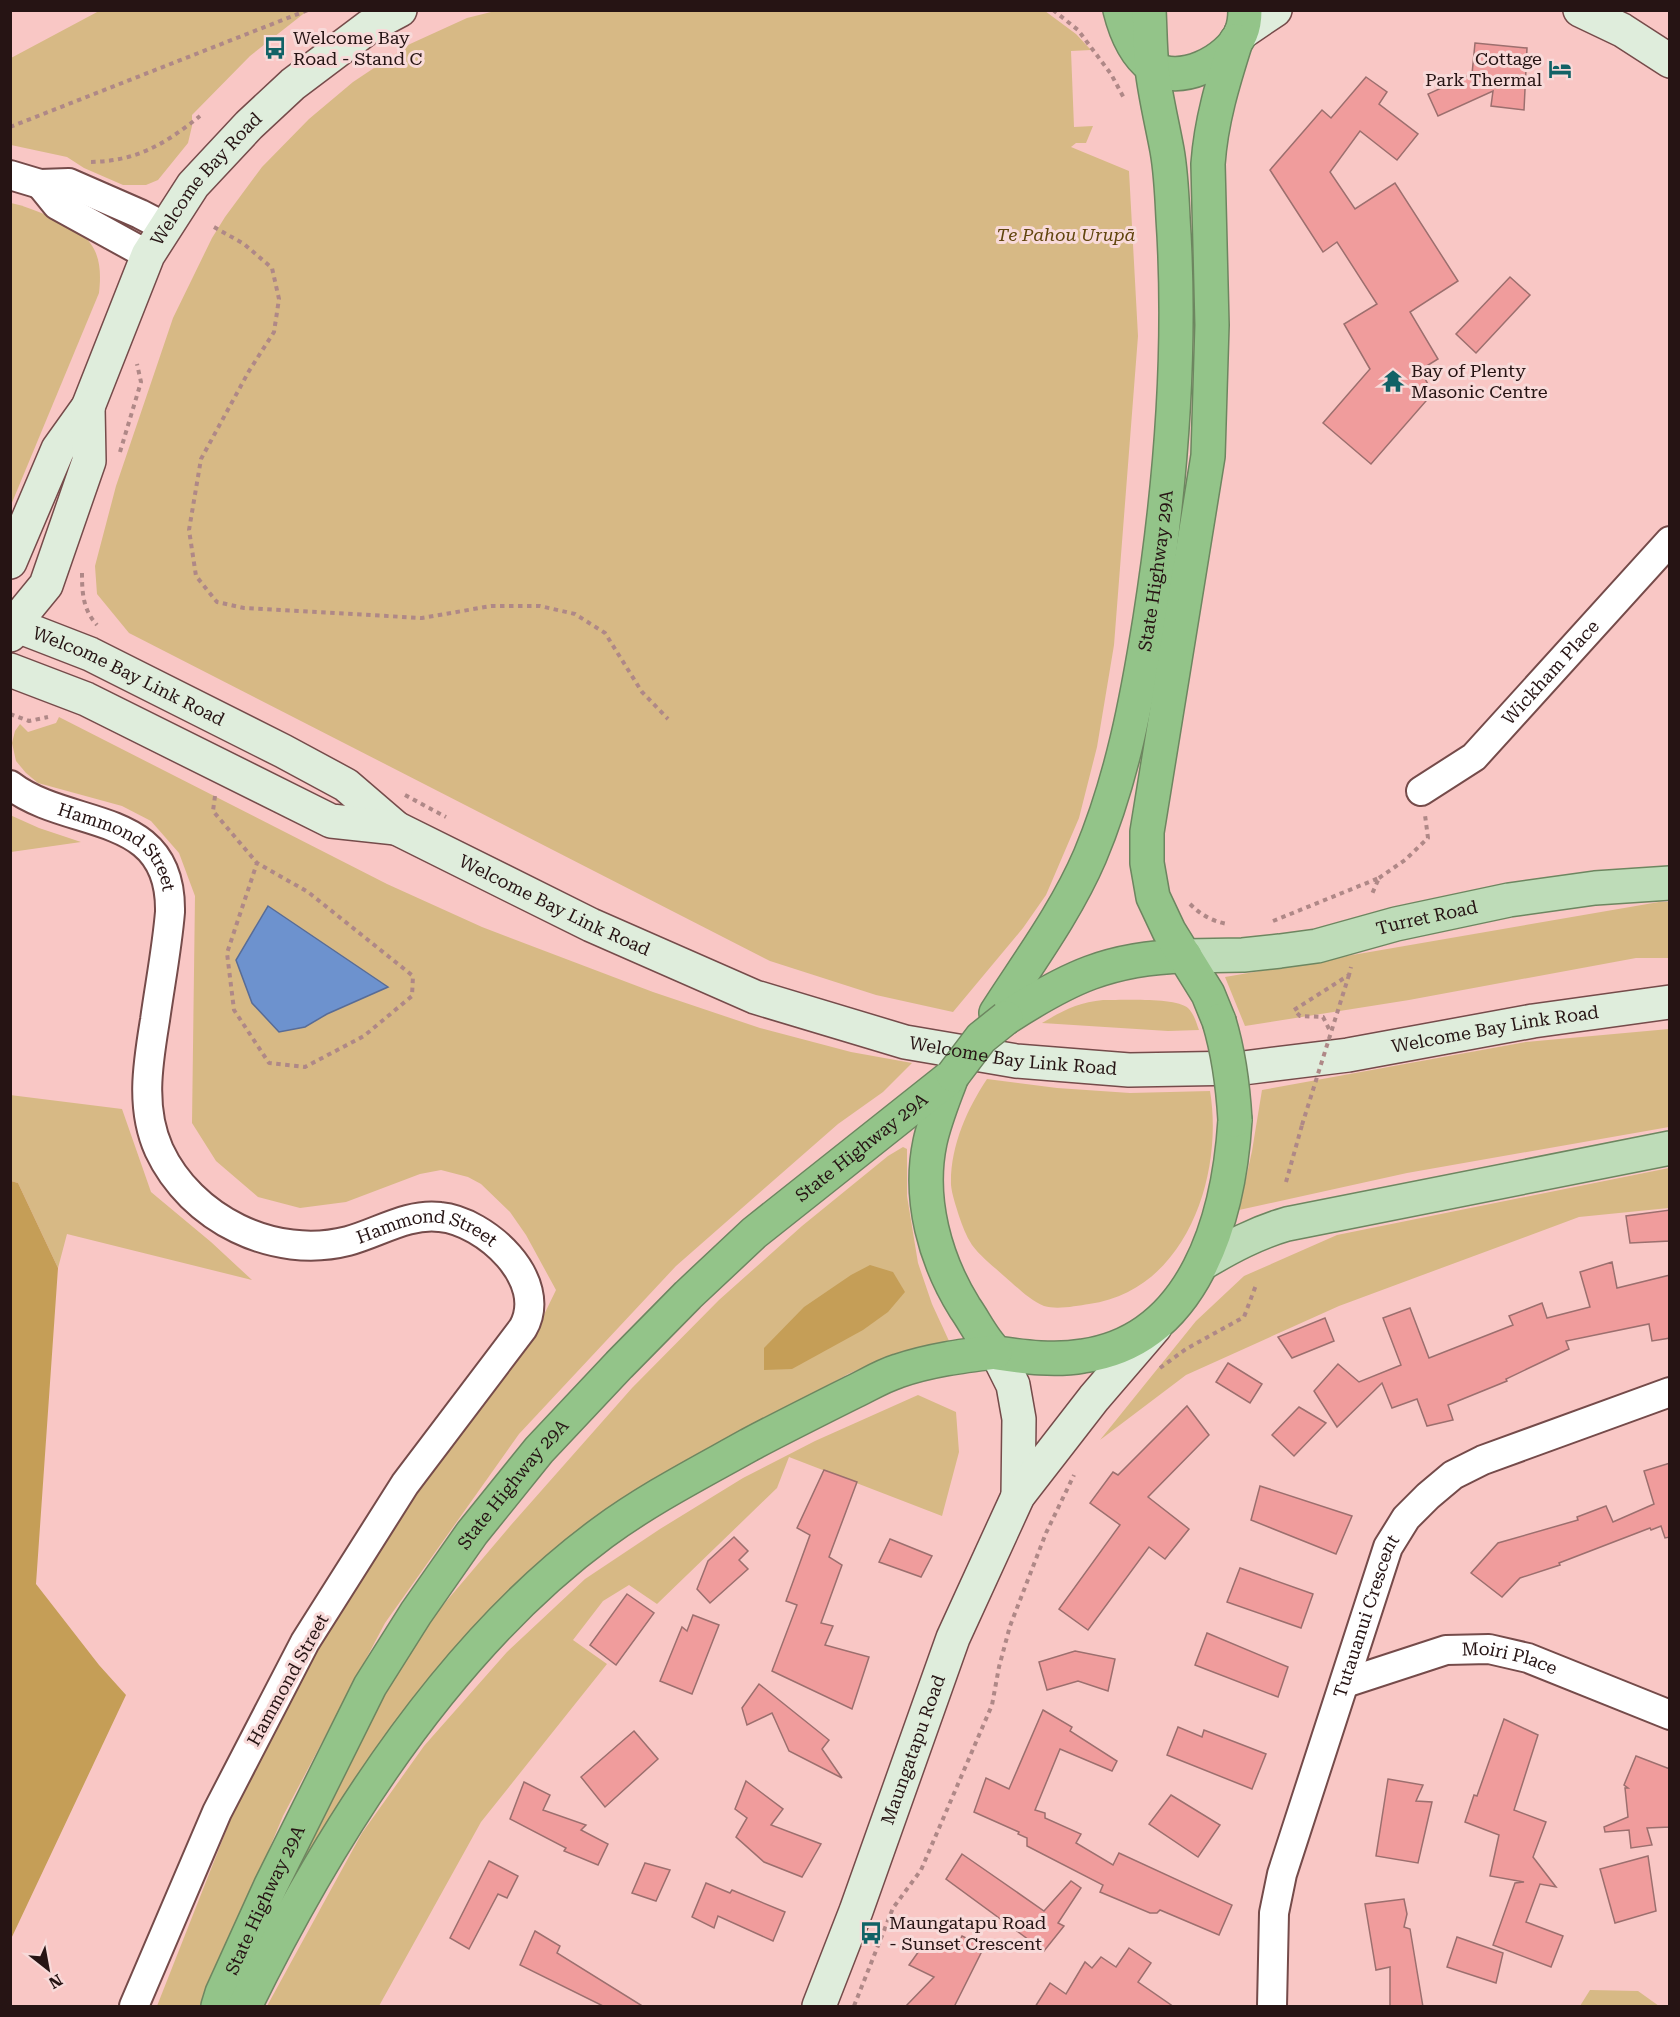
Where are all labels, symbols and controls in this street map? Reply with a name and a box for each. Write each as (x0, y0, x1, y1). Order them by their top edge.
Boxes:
place label: Welcome Bay Road - Stand C (293, 27, 422, 69)
bus stop icon: Welcome Bay Road - Stand C (262, 35, 288, 61)
place label: Cottage Park Thermal (1425, 48, 1542, 90)
hotel icon: Cottage Park Thermal (1547, 56, 1573, 82)
street label: Welcome Bay Road (146, 107, 266, 249)
park label: Te Pahou Urupā (997, 224, 1136, 245)
place label: Bay of Plenty Masonic Centre (1411, 360, 1548, 402)
temple icon: Bay of Plenty Masonic Centre (1380, 368, 1406, 394)
street label: State Highway 29A (1134, 489, 1177, 653)
street label: Wickham Place (1497, 615, 1603, 729)
street label: Welcome Bay Link Road (30, 622, 229, 730)
street label: Hammond Street (55, 798, 180, 893)
street label: Welcome Bay Link Road (456, 850, 654, 960)
street label: Turret Road (1374, 896, 1480, 939)
street label: Welcome Bay Link Road (1390, 1001, 1600, 1057)
street label: Welcome Bay Link Road (908, 1032, 1118, 1079)
street label: State Highway 29A (791, 1088, 932, 1206)
text: Hammond Street (353, 1205, 502, 1251)
street label: Hammond Street (352, 1230, 500, 1260)
street label: State Highway 29A (453, 1414, 573, 1553)
street label: Tutauanui Crescent (1329, 1530, 1403, 1700)
street label: Hammond Street (243, 1610, 333, 1749)
street label: Moiri Place (1461, 1638, 1561, 1679)
street label: Maungatapu Road (877, 1672, 949, 1827)
street label: State Highway 29A (221, 1821, 309, 1978)
place label: Maungatapu Road - Sunset Crescent (889, 1912, 1047, 1954)
bus stop icon: Maungatapu Road - Sunset Crescent (858, 1920, 884, 1946)
north arrow (18, 1939, 78, 1999)
text: N (45, 1970, 66, 1993)

